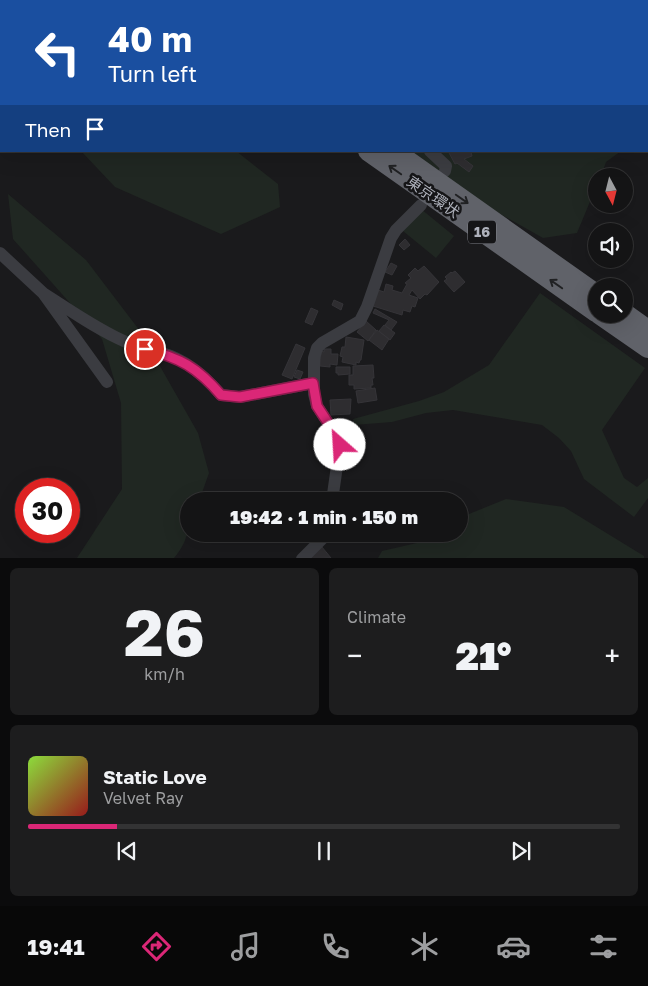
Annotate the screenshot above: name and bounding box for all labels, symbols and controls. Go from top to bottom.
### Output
text: 40 m [108,18,192,60]
icon: left [25,20,90,85]
text: Turn left [108,60,197,87]
icon: arrive [81,115,109,143]
text: Then [25,118,71,141]
one-way arrow [388,165,402,175]
north arrow [588,168,632,212]
map controls [588,168,633,323]
street label: 東京環状 [404,172,463,221]
one-way arrow [455,194,468,205]
road number: 16 [468,220,496,243]
button: sound [588,223,633,268]
button: search [588,278,633,323]
one-way arrow [550,279,564,289]
pin [124,328,166,370]
icon: arrive [131,335,159,363]
position arrow [313,418,365,470]
speed limit sign: 30 [15,478,80,543]
text: 19:42 · 1 min · 150 m [230,505,418,528]
text: 26 [124,592,205,670]
text: Climate [347,607,406,627]
text: 21° [456,633,511,678]
text: − [347,639,362,672]
text: + [605,639,620,672]
text: km/h [144,664,185,684]
text: Static Love [103,765,207,788]
text: Velvet Ray [103,788,184,808]
icon: previous [113,837,141,865]
icon: pause [310,837,338,865]
icon: next [507,837,535,865]
icon: directions [139,929,174,964]
icon: music [228,929,263,964]
icon: phone [318,929,353,964]
icon: climate [407,929,442,964]
icon: car [496,929,531,964]
icon: filters [586,929,621,964]
text: 19:41 [27,933,85,960]

